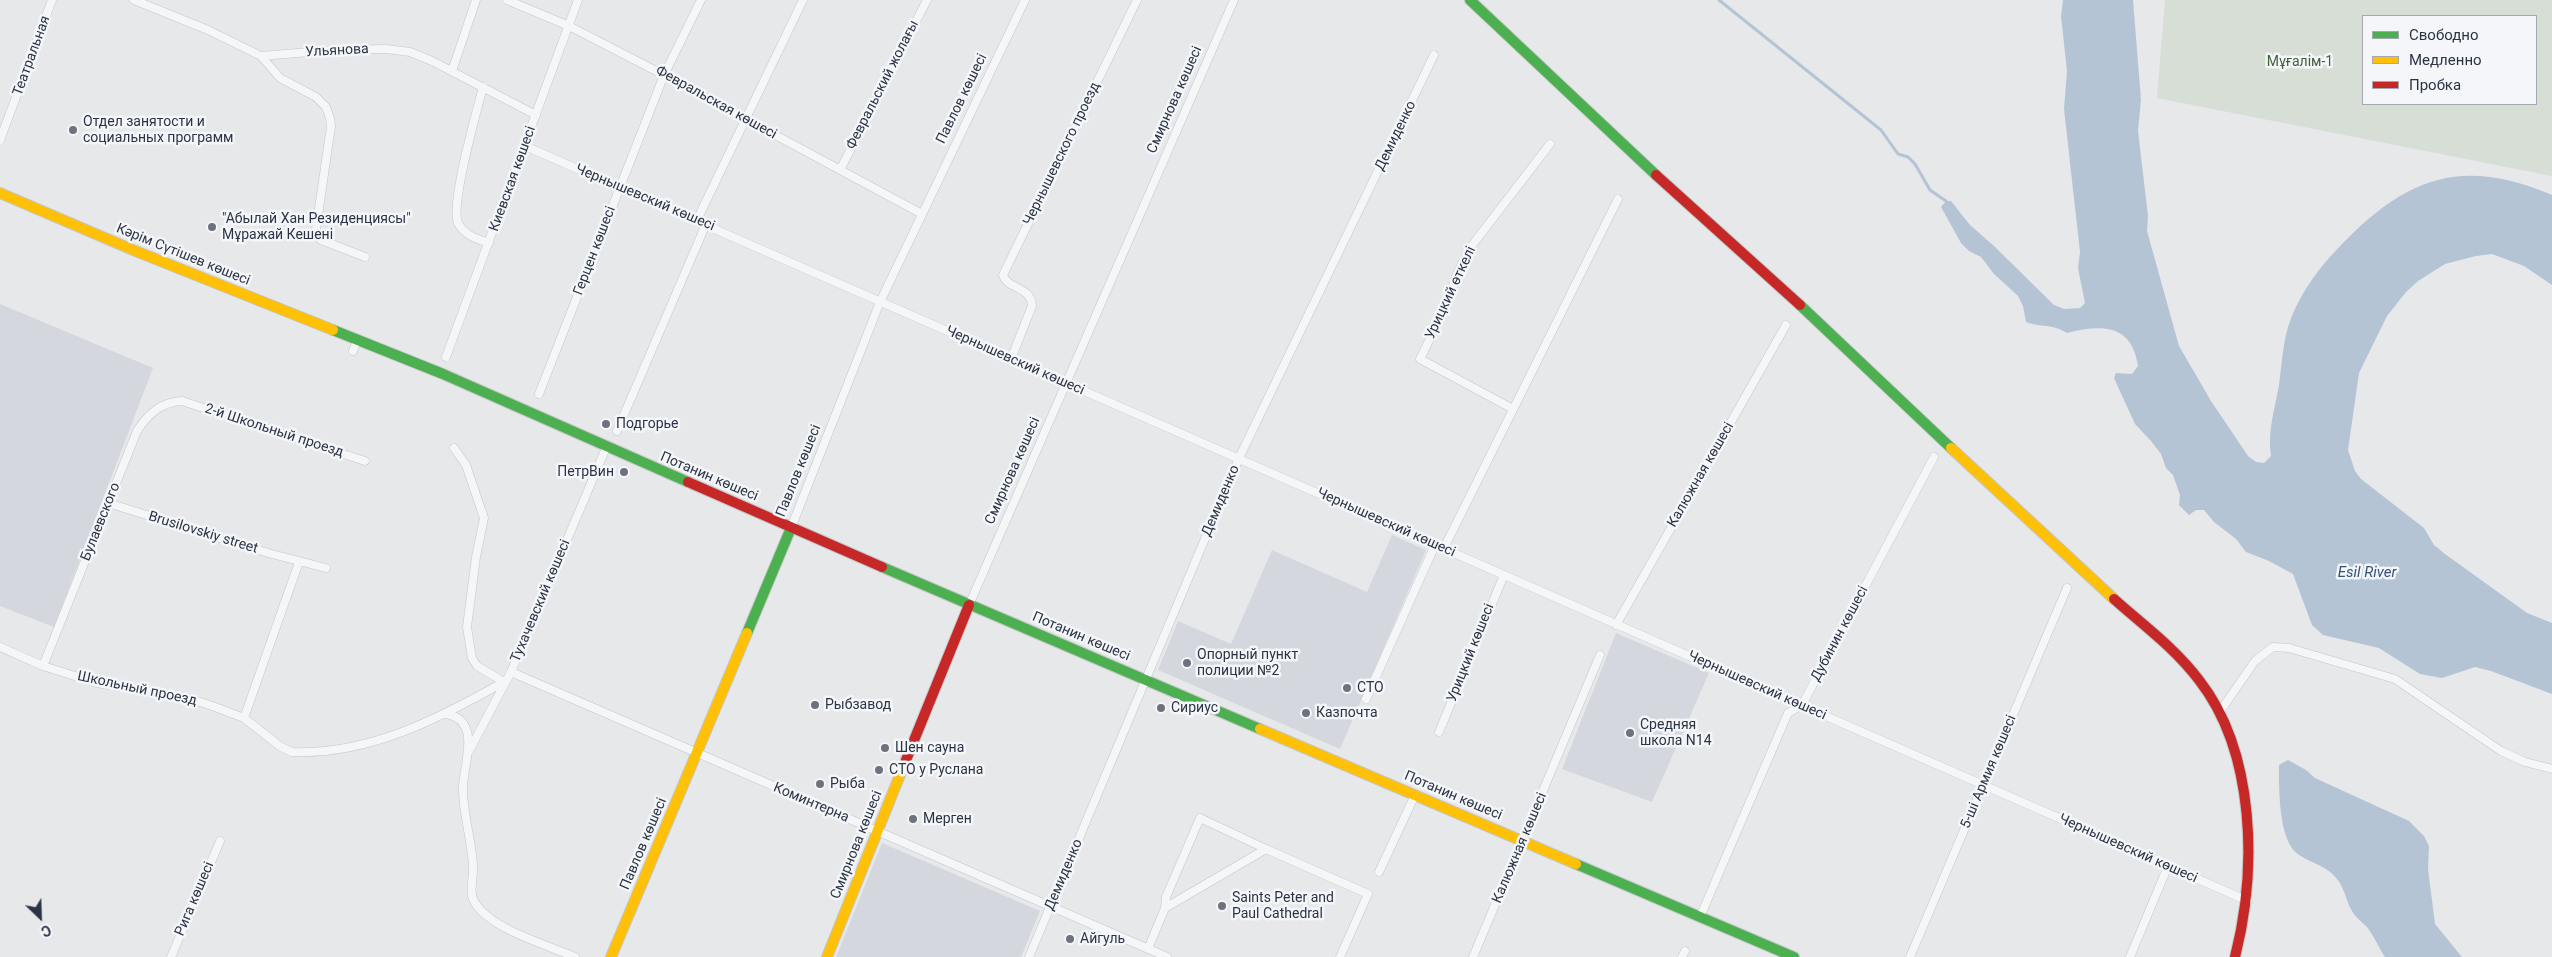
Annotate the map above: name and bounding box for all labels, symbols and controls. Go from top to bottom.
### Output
street label: Театральная [10,14,54,98]
legend [2362,15,2537,105]
street label: Февральский жолағы [843,18,923,152]
text: Свободно [2409,26,2478,44]
street label: Ульянова [305,41,369,61]
street label: Смирнова көшесі [1144,44,1206,156]
street label: Павлов көшесі [933,51,991,147]
text: Медленно [2409,51,2482,69]
park label: Мұғалім-1 [2267,54,2333,70]
street label: Февральская көшесі [652,63,780,143]
text: Пробка [2409,76,2461,94]
street label: Чернышевского проезд [1020,80,1104,228]
street label: Демиденко [1372,98,1420,174]
place label: Отдел занятости и социальных программ [83,114,233,146]
marker: Отдел занятости и социальных программ [67,124,79,136]
street label: Киевская көшесі [486,124,540,234]
street label: Чернышевский көшесі [573,161,717,235]
street label: Герцен көшесі [570,204,620,298]
place label: "Абылай Хан Резиденциясы" Мұражай Кешені [222,211,411,243]
street label: Кәрім Сүтішев көшесі [114,220,252,290]
marker: "Абылай Хан Резиденциясы" Мұражай Кешені [206,221,218,233]
street label: Урицкий өткелі [1422,244,1480,342]
street label: Чернышевский көшесі [943,323,1087,399]
street label: 2-й Школьный проезд [203,401,345,461]
street label: Смирнова көшесі [982,415,1044,527]
place label: Подгорье [616,416,679,432]
marker: Подгорье [600,418,612,430]
street label: Калюжная көшесі [1664,419,1738,531]
street label: Павлов көшесі [773,422,825,520]
street label: Потанин көшесі [658,449,760,505]
street label: Демиденко [1198,463,1244,539]
place label: ПетрВин [557,464,614,480]
marker: ПетрВин [618,466,630,478]
street label: Булаевского [78,480,124,564]
street label: Чернышевский көшесі [1314,485,1458,561]
street label: Brusilovskiy street [146,508,260,558]
street label: Тухачевский көшесі [508,537,574,665]
water label: Esil River [2338,564,2396,582]
street label: Дубинин көшесі [1808,583,1872,685]
street label: Урицкий көшесі [1444,601,1498,705]
street label: Потанин көшесі [1030,609,1132,665]
place label: Опорный пункт полиции №2 [1197,647,1298,680]
street label: Чернышевский көшесі [1685,648,1829,724]
marker: Опорный пункт полиции №2 [1181,657,1193,669]
street label: Школьный проезд [76,668,198,710]
place label: СТО [1357,680,1384,696]
marker: СТО [1341,682,1353,694]
place label: Рыбзавод [825,697,891,713]
marker: Рыбзавод [809,699,821,711]
place label: Сириус [1171,700,1218,716]
marker: Сириус [1155,702,1167,714]
place label: Казпочта [1316,705,1378,721]
marker: Казпочта [1300,707,1312,719]
street label: 5-ші Армия көшесі [1958,713,2020,831]
place label: Средняя школа N14 [1640,717,1712,750]
marker: Средняя школа N14 [1624,727,1636,739]
place label: Шен сауна [895,740,964,756]
marker: Шен сауна [879,742,891,754]
place label: СТО у Руслана [889,762,983,778]
marker: СТО у Руслана [873,764,885,776]
street label: Потанин көшесі [1402,768,1504,824]
place label: Рыба [830,776,865,792]
marker: Рыба [814,778,826,790]
street label: Коминтерна [771,780,851,826]
street label: Смирнова көшесі [828,788,886,902]
street label: Калюжная көшесі [1489,790,1551,906]
street label: Павлов көшесі [617,796,671,892]
place label: Мерген [923,811,972,827]
street label: Чернышевский көшесі [2056,811,2200,887]
marker: Мерген [907,813,919,825]
street label: Демиденко [1041,837,1087,913]
street label: Рига көшесі [172,859,218,939]
place label: Saints Peter and Paul Cathedral [1232,890,1334,922]
north arrow [15,892,65,942]
marker: Saints Peter and Paul Cathedral [1216,900,1228,912]
text: С [39,922,54,940]
place label: Айгуль [1080,931,1125,947]
marker: Айгуль [1064,933,1076,945]

